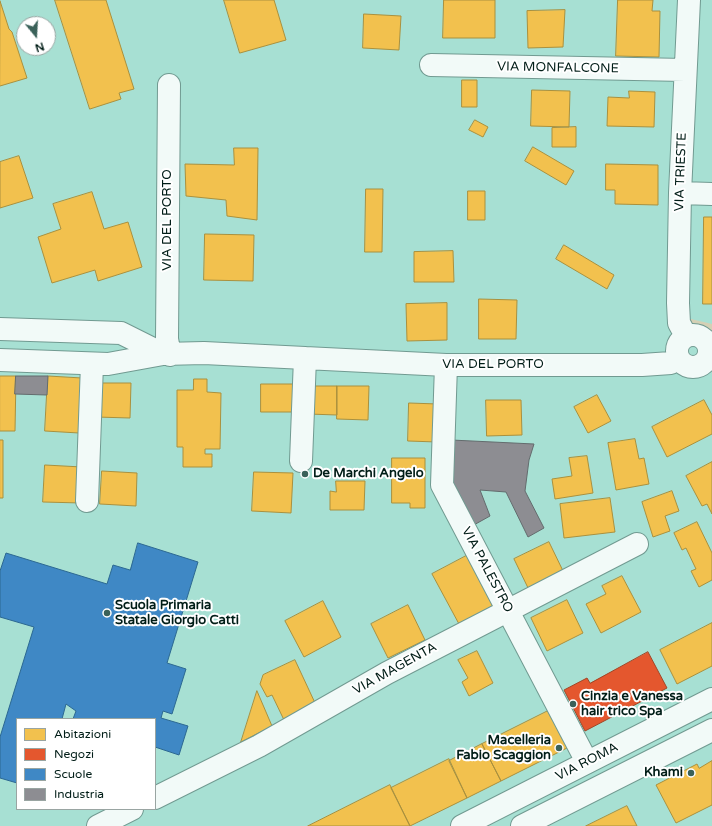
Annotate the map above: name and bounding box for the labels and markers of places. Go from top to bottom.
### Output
place label: De Marchi Angelo [313,466,424,482]
marker: De Marchi Angelo [300,469,310,479]
place label: Scuola Primaria Statale Giorgio Catti [115,598,239,629]
marker: Scuola Primaria Statale Giorgio Catti [102,608,112,618]
place label: Cinzia e Vanessa hair trico Spa [581,689,683,720]
marker: Cinzia e Vanessa hair trico Spa [568,699,578,709]
place label: Macelleria Fabio Scaggion [456,733,551,764]
marker: Macelleria Fabio Scaggion [554,743,564,753]
place label: Khami [644,765,683,781]
marker: Khami [686,768,696,778]

